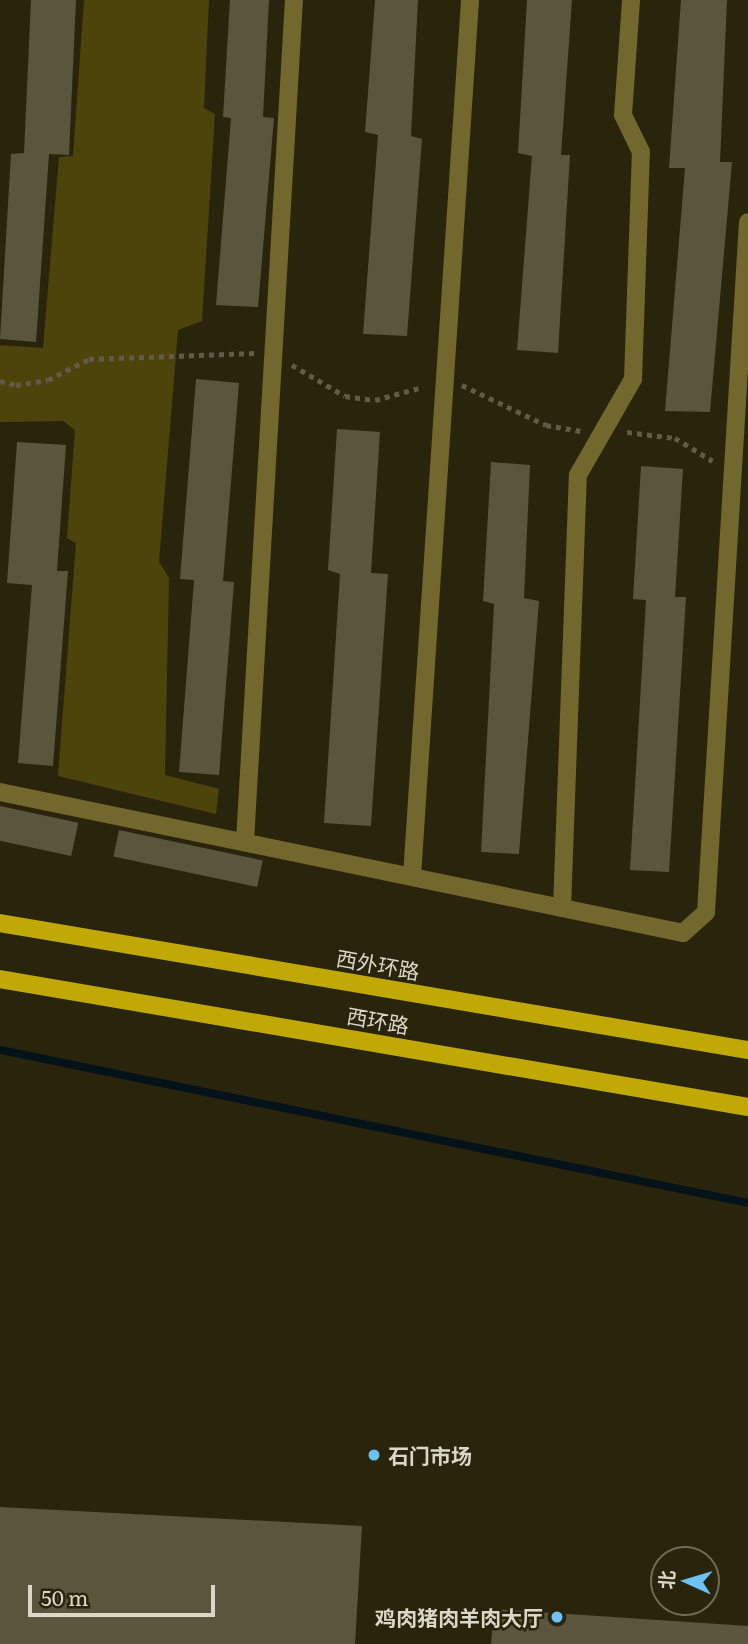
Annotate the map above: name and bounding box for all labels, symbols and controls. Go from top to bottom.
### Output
street label: 西外环路 [334,944,422,984]
street label: 西环路 [345,1002,411,1038]
place label: 石门市场 [388,1442,472,1468]
marker: 石门市场 [366,1447,382,1463]
north arrow [650,1546,720,1616]
text: 北 [651,1569,681,1590]
scale bar [32,1570,219,1614]
text: 50 m [41,1581,88,1612]
place label: 鸡肉猪肉羊肉大厅 [375,1604,543,1630]
marker: 鸡肉猪肉羊肉大厅 [549,1609,565,1625]

